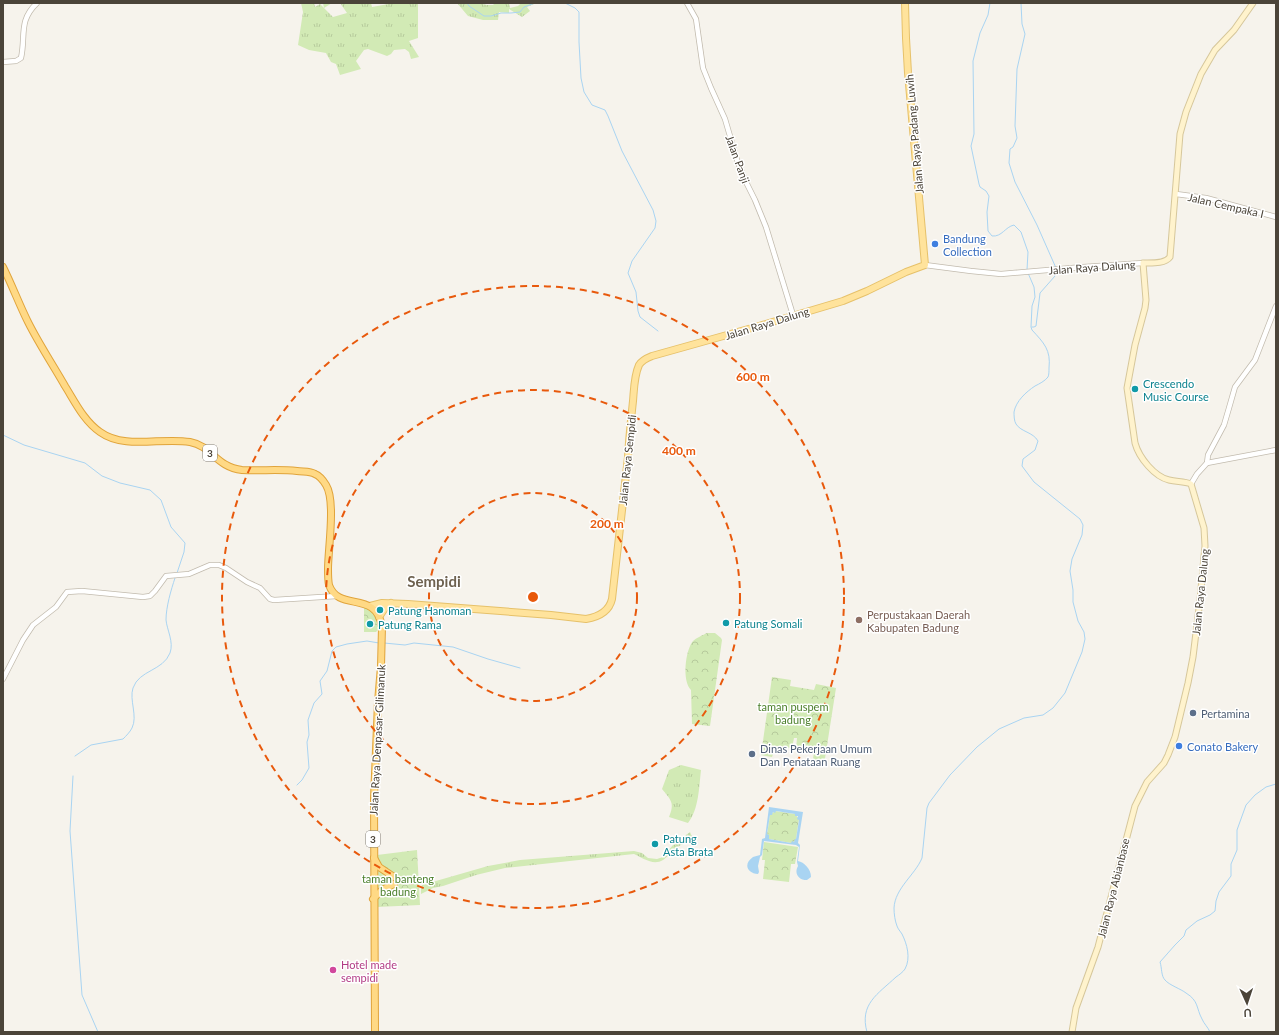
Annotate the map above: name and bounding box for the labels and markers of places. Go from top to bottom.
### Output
place label: Bandung Collection [943,232,992,258]
marker: Bandung Collection [930,239,940,249]
place label: Crescendo Music Course [1143,377,1209,403]
marker: Crescendo Music Course [1130,384,1140,394]
centre of rings [526,590,540,604]
place label: Patung Hanoman [388,604,471,617]
marker: Patung Hanoman [375,605,385,615]
place label: Perpustakaan Daerah Kabupaten Badung [867,608,970,634]
marker: Perpustakaan Daerah Kabupaten Badung [854,615,864,625]
place label: Patung Somali [734,617,803,630]
place label: Patung Rama [378,618,441,631]
marker: Patung Somali [721,618,731,628]
marker: Patung Rama [365,619,375,629]
place label: Pertamina [1201,707,1250,720]
marker: Pertamina [1188,708,1198,718]
place label: Conato Bakery [1187,740,1259,753]
marker: Conato Bakery [1174,741,1184,751]
place label: Dinas Pekerjaan Umum Dan Penataan Ruang [760,742,872,768]
marker: Dinas Pekerjaan Umum Dan Penataan Ruang [747,749,757,759]
place label: Patung Asta Brata [663,832,713,858]
marker: Patung Asta Brata [650,839,660,849]
place label: Hotel made sempidi [341,958,397,984]
marker: Hotel made sempidi [328,965,338,975]

